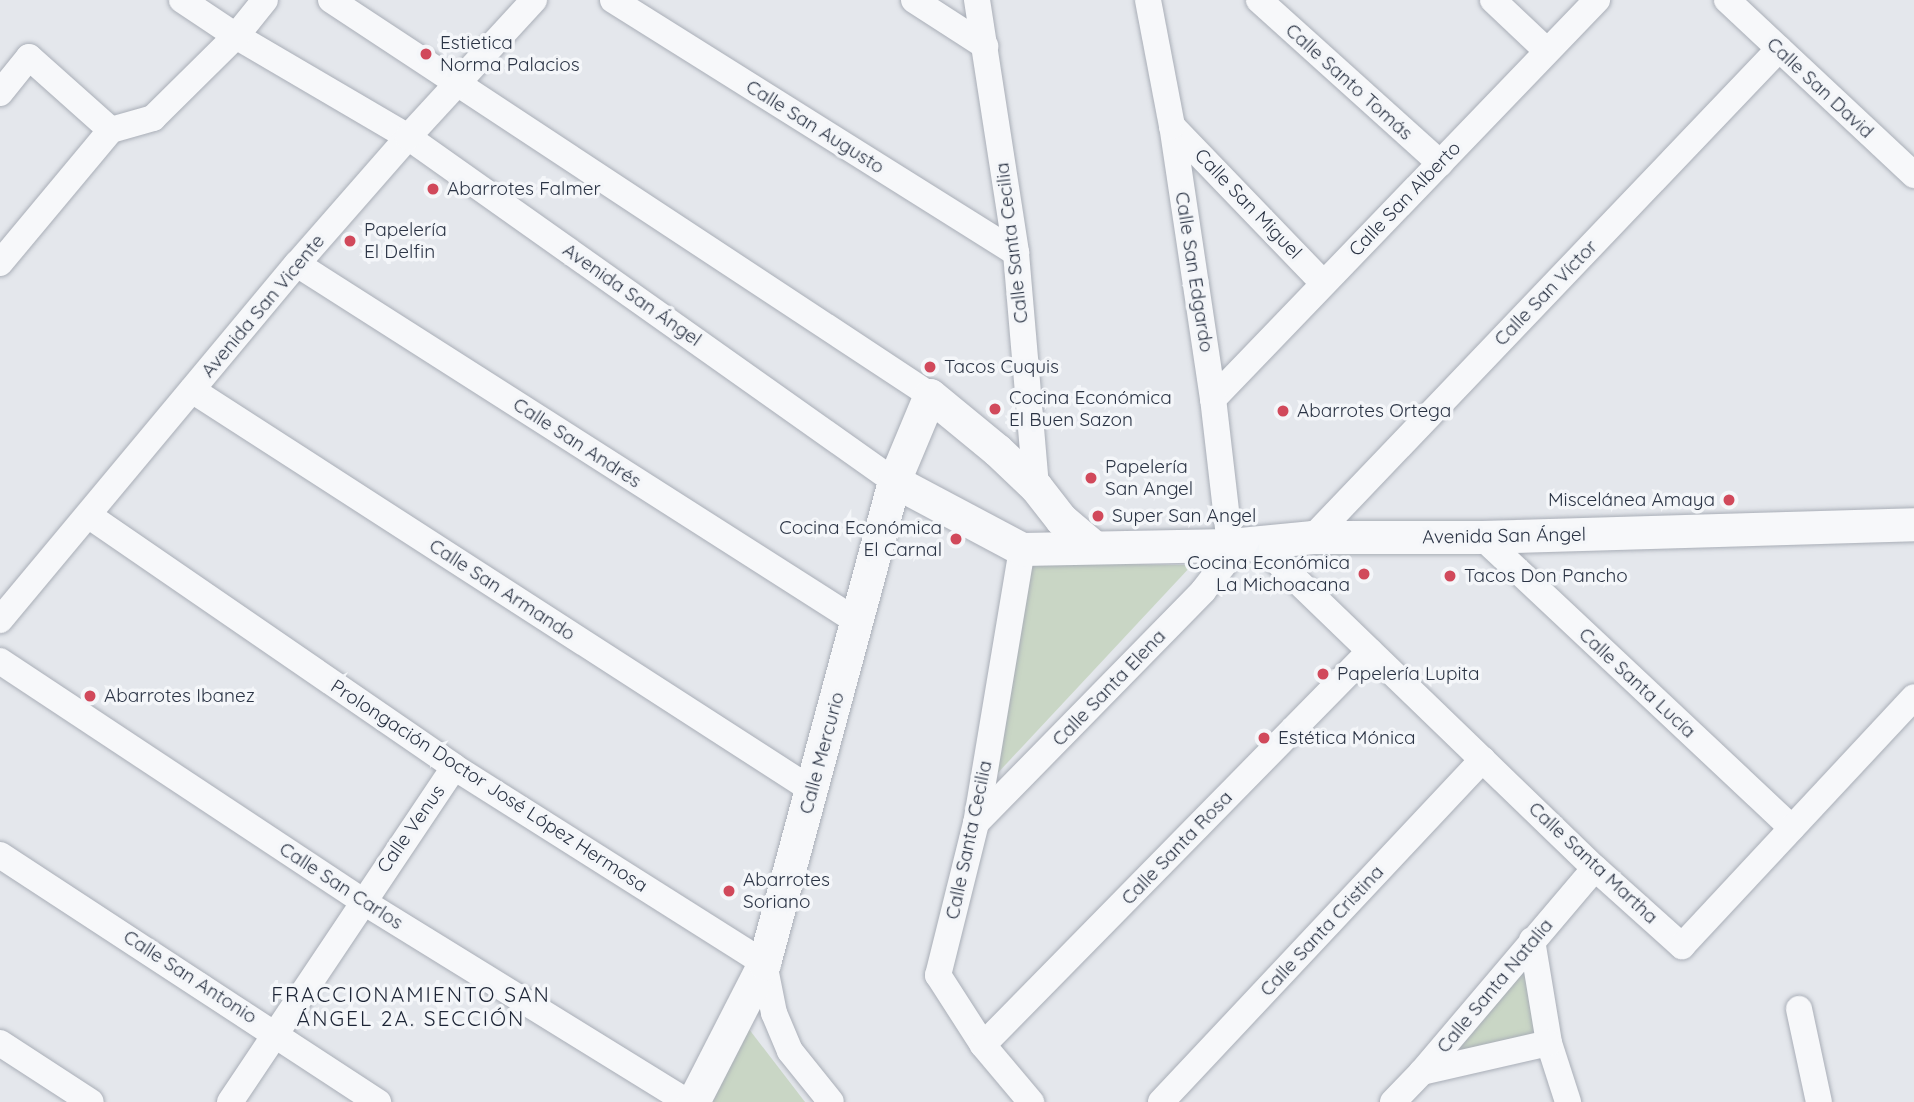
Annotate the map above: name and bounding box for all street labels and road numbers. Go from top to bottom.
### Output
street label: Calle Santo Tomás [1281,19,1417,145]
street label: Calle San David [1762,33,1878,143]
street label: Calle San Augusto [742,75,888,179]
street label: Calle San Alberto [1344,137,1466,261]
street label: Calle San Miguel [1190,144,1306,264]
street label: Calle Santa Cecilia [991,161,1033,325]
street label: Calle San Edgardo [1170,190,1218,354]
street label: Avenida San Vicente [197,230,329,382]
street label: Calle San Víctor [1490,235,1602,351]
street label: Avenida San Ángel [558,239,706,351]
street label: Calle San Andrés [509,393,645,493]
street label: Avenida San Ángel [1422,523,1586,549]
street label: Calle San Armando [425,534,579,646]
street label: Calle Santa Lucía [1574,623,1700,743]
street label: Calle Santa Elena [1048,625,1170,751]
street label: Prolongación Doctor José López Hermosa [326,675,652,897]
street label: Calle Mercurio [795,690,849,816]
street label: Calle Santa Cecilia [941,759,997,921]
street label: Calle Venus [372,781,450,877]
street label: Calle Santa Rosa [1117,786,1237,910]
street label: Calle Santa Martha [1524,797,1662,929]
street label: Calle San Carlos [275,838,407,934]
street label: Calle Santa Cristina [1256,861,1388,1001]
street label: Calle Santa Natalia [1432,914,1558,1058]
street label: Calle San Antonio [119,925,261,1029]

